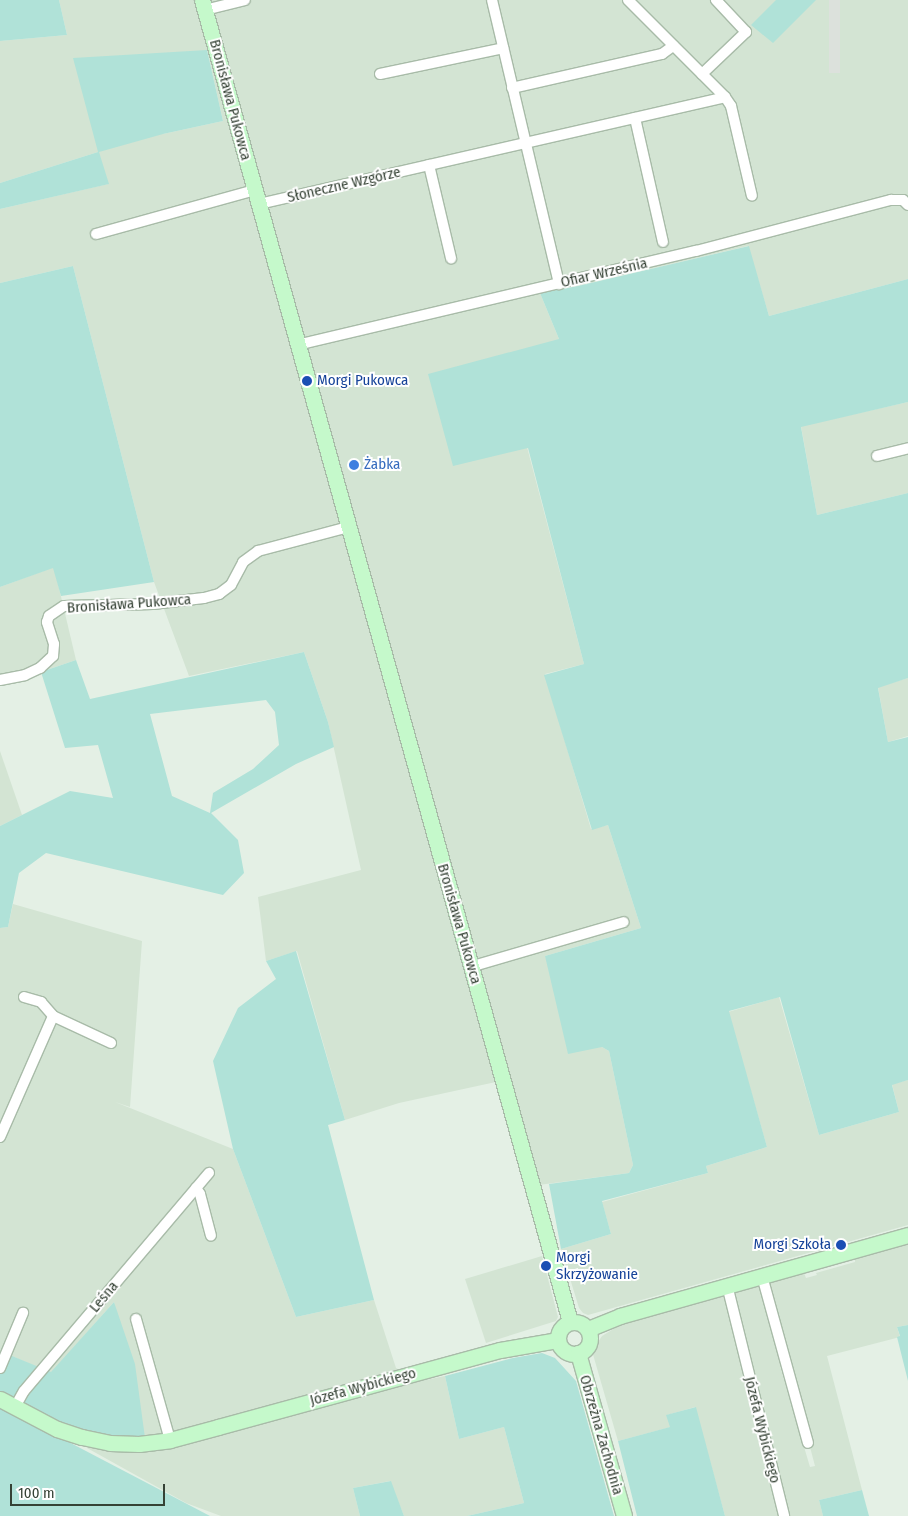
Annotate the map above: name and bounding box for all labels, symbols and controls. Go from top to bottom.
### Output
street label: Bronisława Pukowca [205,38,255,162]
street label: Słoneczne Wzgórze [286,163,402,207]
street label: Ofiar Września [559,254,649,292]
place label: Morgi Pukowca [317,372,408,390]
marker: Morgi Pukowca [301,375,313,387]
place label: Żabka [364,456,400,474]
marker: Żabka [348,459,360,471]
street label: Bronisława Pukowca [66,591,192,617]
street label: Bronisława Pukowca [433,862,485,986]
place label: Morgi Szkoła [754,1236,831,1254]
marker: Morgi Szkoła [835,1239,847,1251]
place label: Morgi Skrzyżowanie [556,1248,638,1283]
marker: Morgi Skrzyżowanie [540,1260,552,1272]
street label: Leśna [86,1278,122,1316]
street label: Józefa Wybickiego [308,1364,418,1410]
street label: Obrzeżna Zachodnia [575,1373,627,1497]
street label: Józefa Wybickiego [740,1375,784,1485]
scale bar [12,1474,168,1506]
text: 100 m [18,1484,55,1502]

